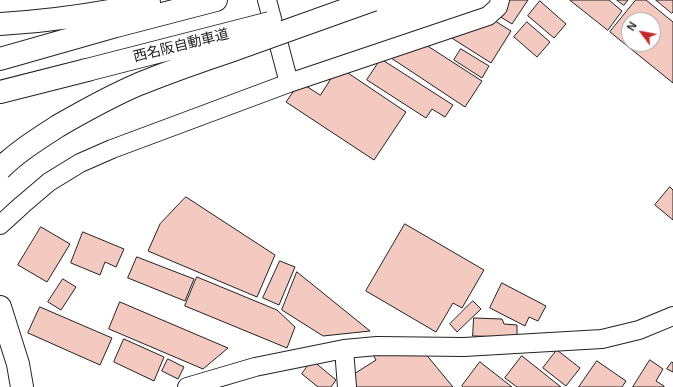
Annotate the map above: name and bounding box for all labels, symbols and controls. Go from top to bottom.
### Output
north arrow [621,12,661,52]
text: N [624,20,639,33]
street label: 西名阪自動車道 [131,26,231,66]

